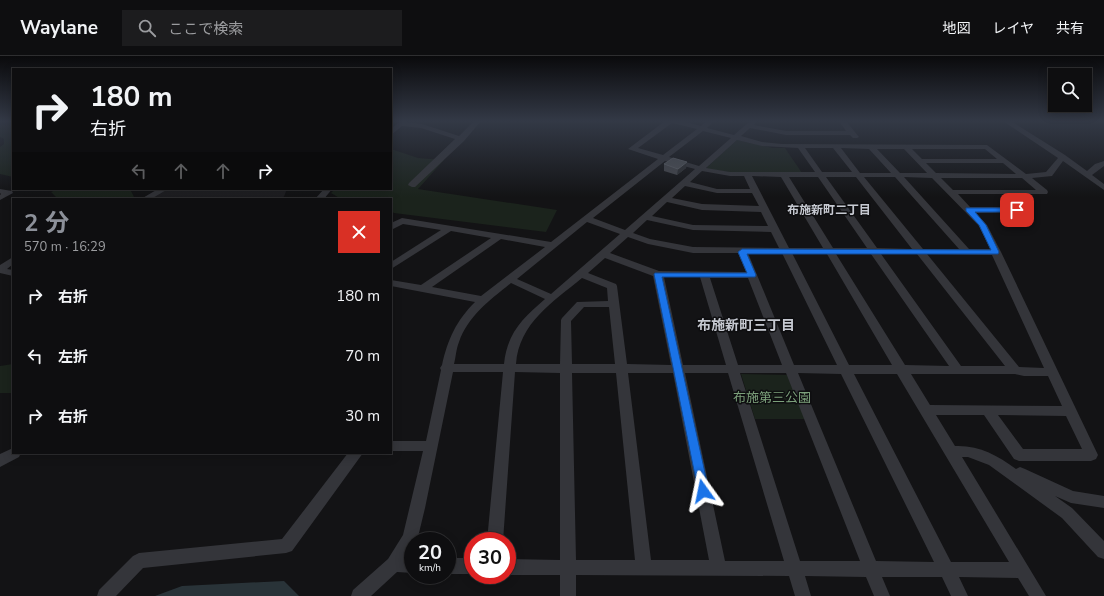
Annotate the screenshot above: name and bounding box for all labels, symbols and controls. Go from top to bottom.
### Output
search box [122,10,402,46]
text: Waylane [20,15,98,41]
icon: search [136,17,158,39]
text: ここで検索 [168,19,243,39]
text: 地図 [942,19,970,38]
text: レイヤ [992,19,1034,38]
text: 共有 [1056,19,1084,38]
map controls [1048,68,1092,112]
button: search [1048,68,1092,112]
text: 180 m [90,78,173,116]
icon: right [24,84,76,136]
text: 右折 [90,117,126,141]
icon: left [128,160,150,182]
icon: ahead [170,160,192,182]
icon: ahead [212,160,234,182]
icon: right [254,160,276,182]
pin [1000,193,1034,227]
icon: arrive [1006,199,1028,221]
district label: 布施新町二丁目 [787,202,871,218]
text: 2 分 [24,207,69,239]
button: close [338,211,380,253]
text: 570 m · 16:29 [24,238,106,256]
icon: right [24,285,46,307]
text: 180 m [336,286,380,306]
text: 右折 [58,287,88,307]
district label: 布施新町三丁目 [697,316,795,335]
icon: left [24,345,46,367]
text: 70 m [345,346,380,366]
text: 左折 [58,347,88,367]
park label: 布施第三公園 [733,389,811,407]
icon: right [24,405,46,427]
text: 30 m [345,406,380,426]
text: 右折 [58,407,88,427]
position arrow [682,470,724,512]
speed limit sign: 30 [464,532,516,584]
text: 20 [418,539,442,566]
text: km/h [419,561,441,575]

